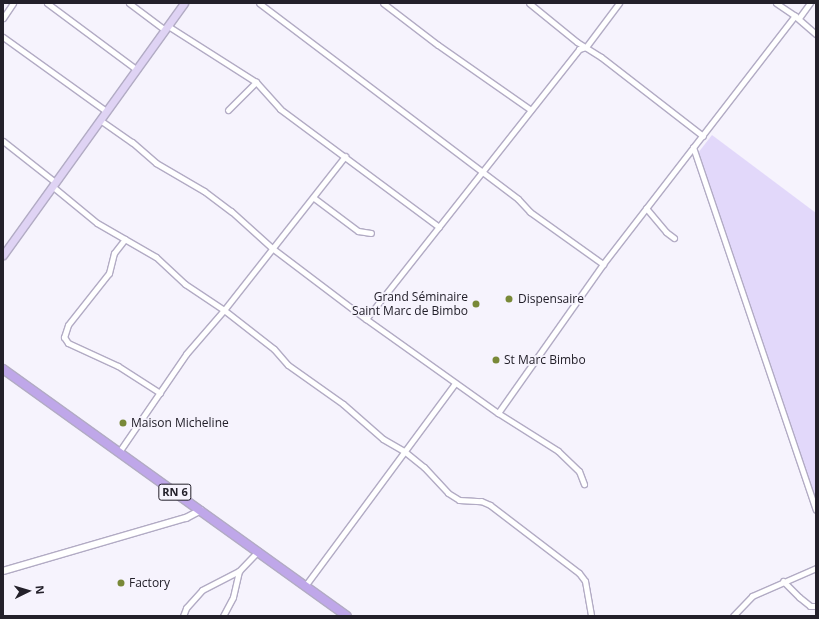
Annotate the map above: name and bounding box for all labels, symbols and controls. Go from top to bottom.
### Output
place label: Grand Séminaire Saint Marc de Bimbo [352,290,468,318]
place label: Dispensaire [518,292,584,306]
marker: Dispensaire [503,293,515,305]
marker: Grand Séminaire Saint Marc de Bimbo [471,299,481,309]
place label: St Marc Bimbo [504,353,586,367]
marker: St Marc Bimbo [491,355,501,365]
place label: Maison Micheline [131,416,229,430]
marker: Maison Micheline [118,418,128,428]
road number: RN 6 [158,483,192,501]
north arrow [8,571,48,611]
place label: Factory [129,576,170,590]
marker: Factory [116,578,126,588]
text: N [33,585,48,595]

